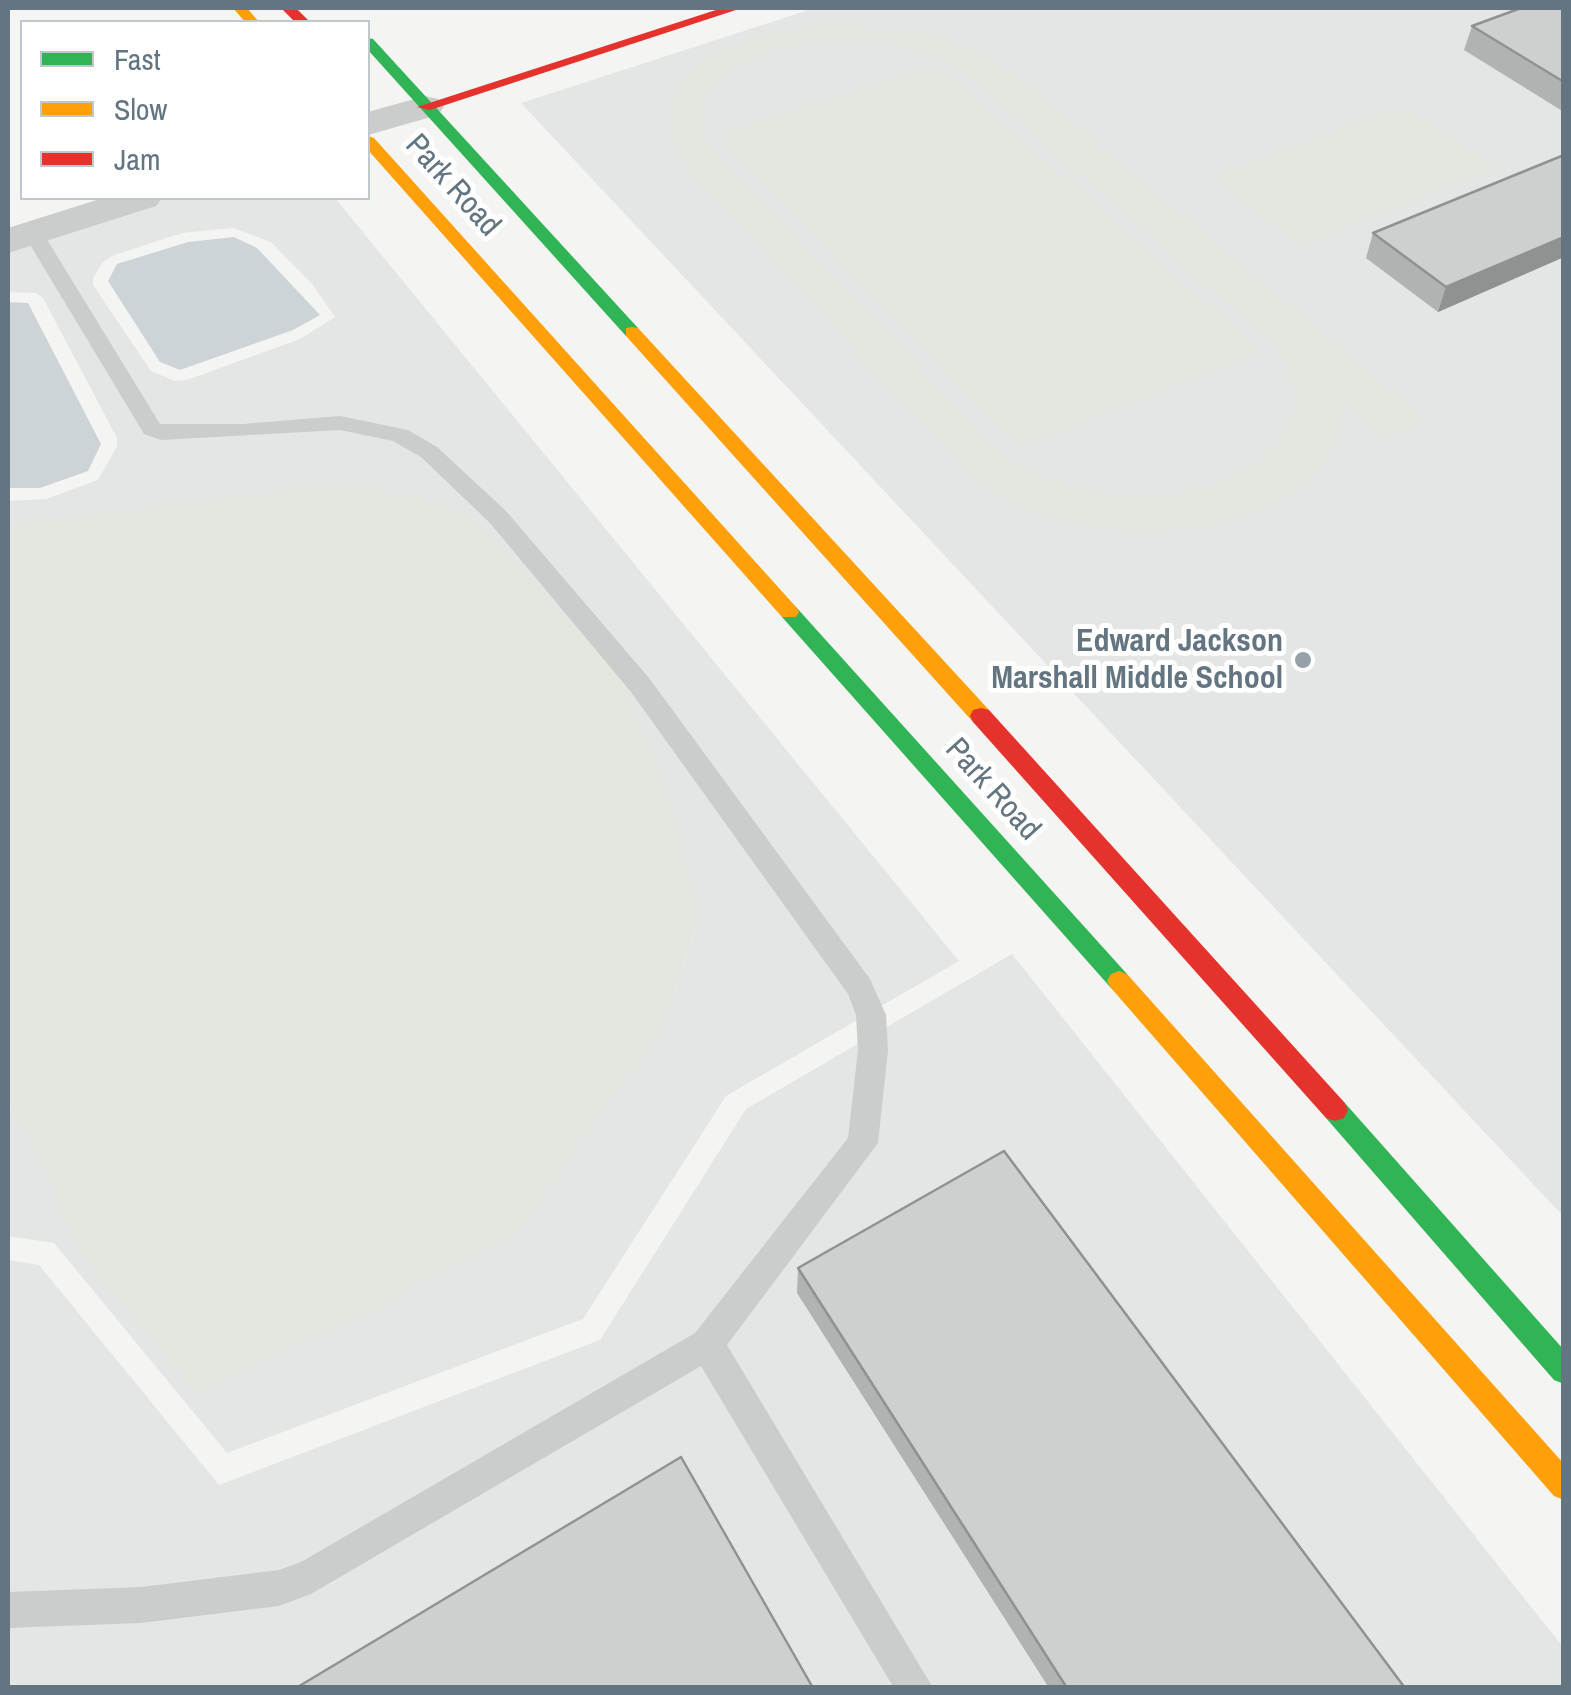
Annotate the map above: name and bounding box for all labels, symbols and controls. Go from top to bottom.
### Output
legend [20,20,370,200]
text: Fast [114,39,161,79]
text: Slow [114,89,167,129]
street label: Park Road [396,127,508,245]
text: Jam [114,139,160,179]
place label: Edward Jackson Marshall Middle School [991,623,1283,698]
marker: Edward Jackson Marshall Middle School [1292,649,1314,671]
street label: Park Road [936,731,1048,849]

